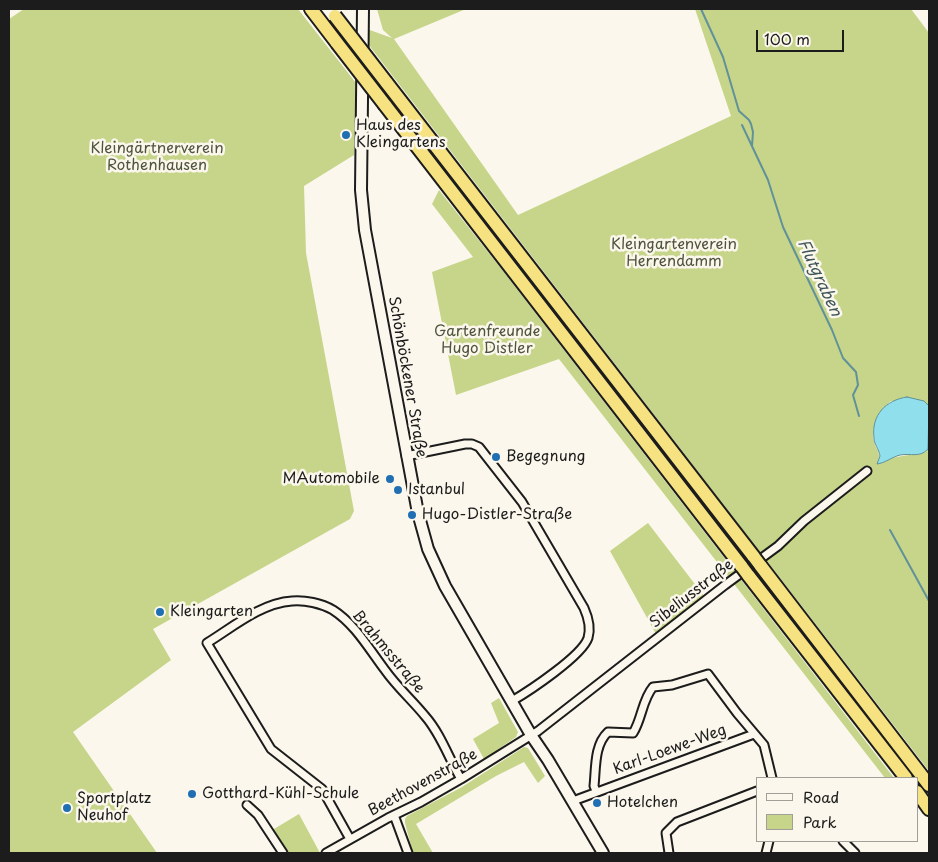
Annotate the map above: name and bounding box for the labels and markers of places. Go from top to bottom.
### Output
place label: Haus des Kleingartens [356,117,446,152]
marker: Haus des Kleingartens [340,129,352,141]
place label: Begegnung [506,448,585,466]
marker: Begegnung [490,451,502,463]
place label: MAutomobile [282,470,380,488]
marker: MAutomobile [384,473,396,485]
place label: Istanbul [408,481,465,499]
marker: Istanbul [392,484,404,496]
place label: Hugo-Distler-Straße [422,506,572,524]
marker: Hugo-Distler-Straße [406,509,418,521]
place label: Kleingarten [170,603,253,621]
marker: Kleingarten [154,606,166,618]
place label: Gotthard-Kühl-Schule [202,785,359,803]
marker: Gotthard-Kühl-Schule [186,788,198,800]
place label: Sportplatz Neuhof [77,790,151,825]
place label: Hotelchen [607,794,678,812]
marker: Hotelchen [591,797,603,809]
marker: Sportplatz Neuhof [61,802,73,814]

